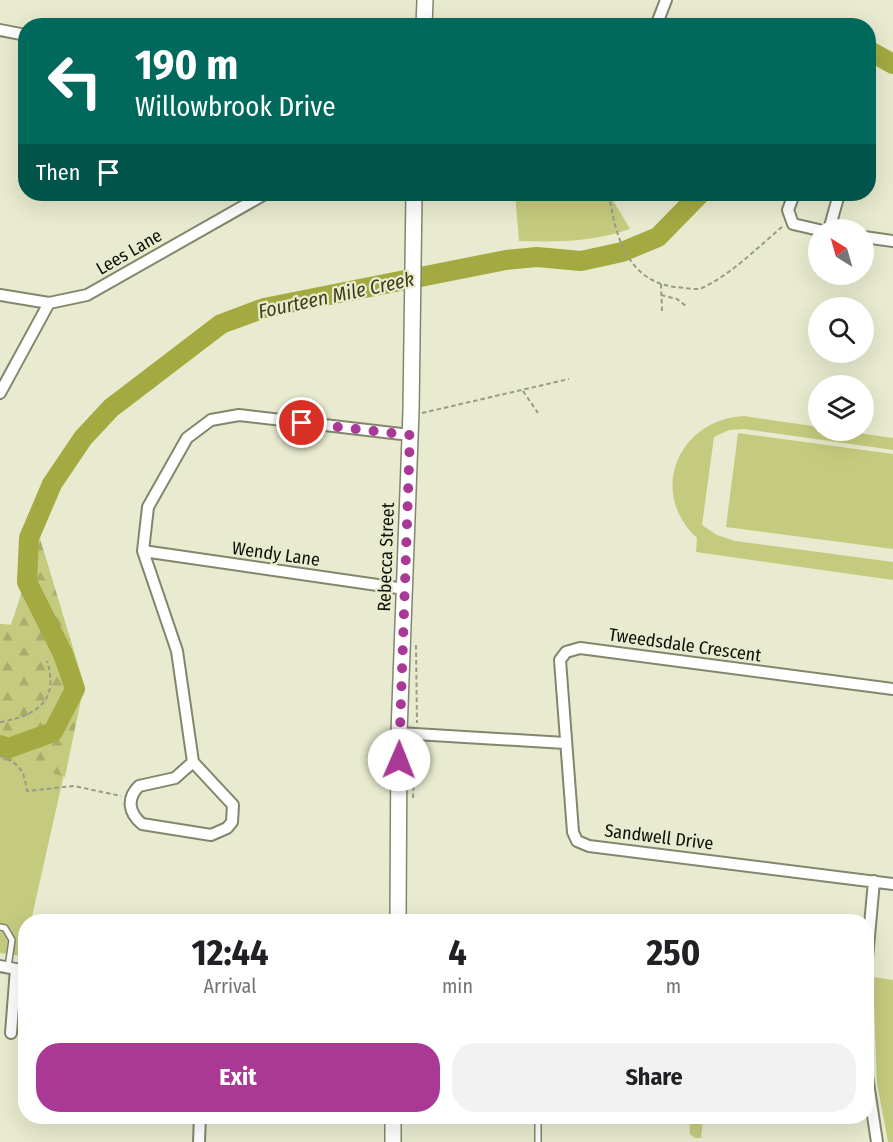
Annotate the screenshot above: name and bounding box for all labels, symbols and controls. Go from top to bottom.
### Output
text: 190 m [135,40,238,90]
icon: left [36,42,114,120]
text: Willowbrook Drive [135,91,336,123]
icon: arrive [92,156,125,189]
text: Then [36,159,80,186]
north arrow [808,219,874,285]
map controls [808,219,874,441]
street label: Lees Lane [92,224,166,280]
water label: Fourteen Mile Creek [256,267,416,323]
button: search [808,297,874,363]
button: layers [808,375,874,441]
pin [276,397,327,448]
icon: arrive [285,406,318,439]
street label: Rebecca Street [373,502,399,612]
street label: Wendy Lane [231,537,322,571]
street label: Tweedsdale Crescent [607,623,763,667]
position arrow [367,728,431,792]
street label: Sandwell Drive [603,819,715,855]
text: 12:44 [192,931,268,975]
text: 4 [448,931,467,975]
text: 250 [646,931,700,975]
text: Arrival [203,974,257,998]
text: min [442,974,473,998]
text: m [666,974,681,998]
button: Exit [36,1043,440,1112]
button: Share [452,1043,856,1112]

